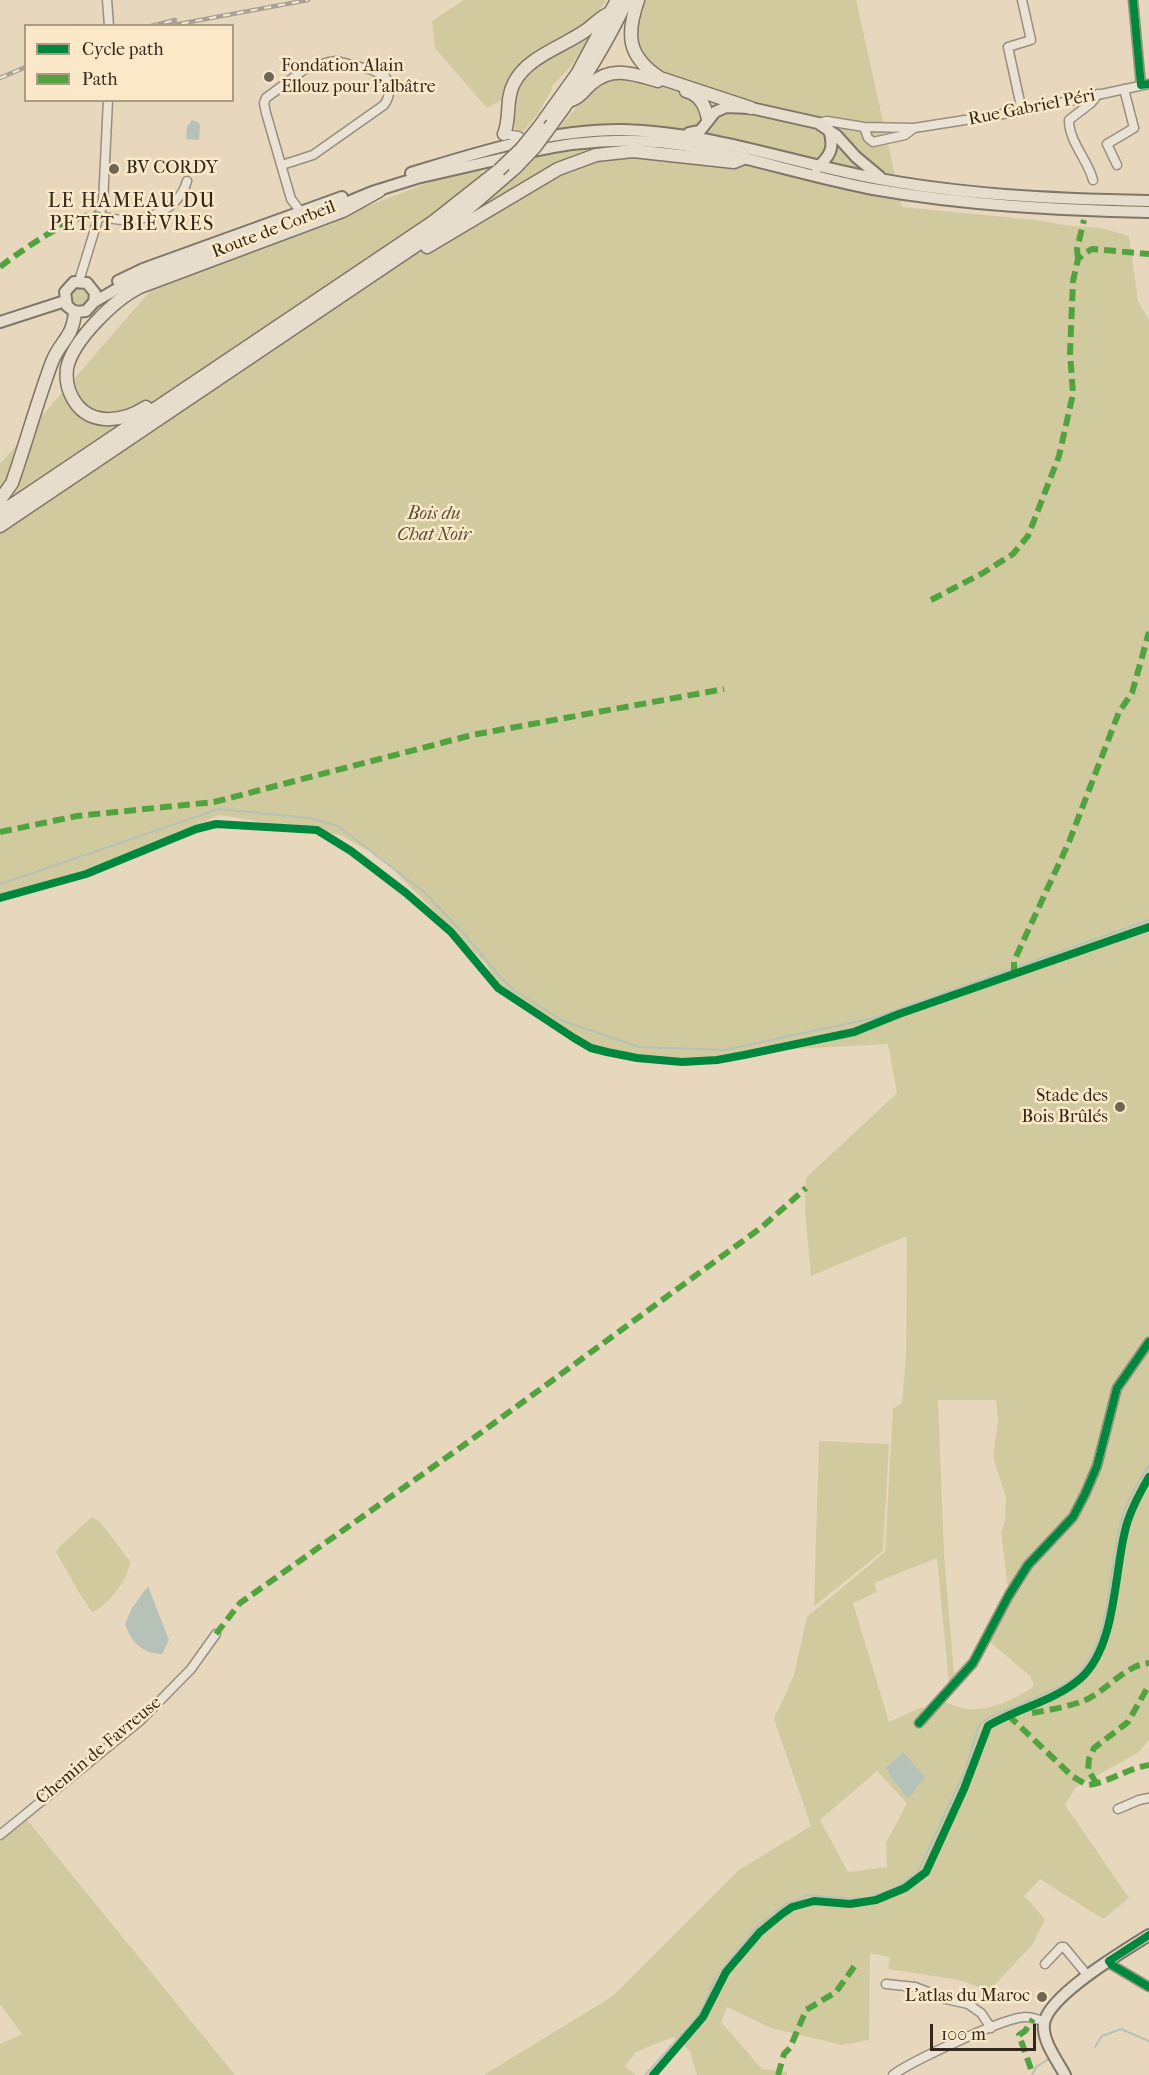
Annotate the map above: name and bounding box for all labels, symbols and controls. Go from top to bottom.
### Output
legend [24,24,234,102]
text: Cycle path [82,39,163,60]
place label: Fondation Alain Ellouz pour l’albâtre [281,56,436,98]
text: Path [82,69,118,90]
marker: Fondation Alain Ellouz pour l’albâtre [262,70,276,84]
street label: Rue Gabriel Péri [967,85,1097,131]
place label: BV CORDY [126,158,218,180]
marker: BV CORDY [107,162,121,176]
district label: LE HAMEAU DU PETIT BIÈVRES [48,190,216,237]
street label: Route de Corbeil [209,196,339,264]
park label: Bois du Chat Noir [397,504,471,546]
place label: Stade des Bois Brûlés [1021,1086,1108,1128]
marker: Stade des Bois Brûlés [1113,1100,1127,1114]
street label: Chemin de Favreuse [32,1692,166,1810]
place label: L'atlas du Maroc [905,1986,1030,2008]
marker: L'atlas du Maroc [1035,1990,1049,2004]
scale bar [933,2012,1040,2050]
text: 100 m [941,2024,986,2045]

